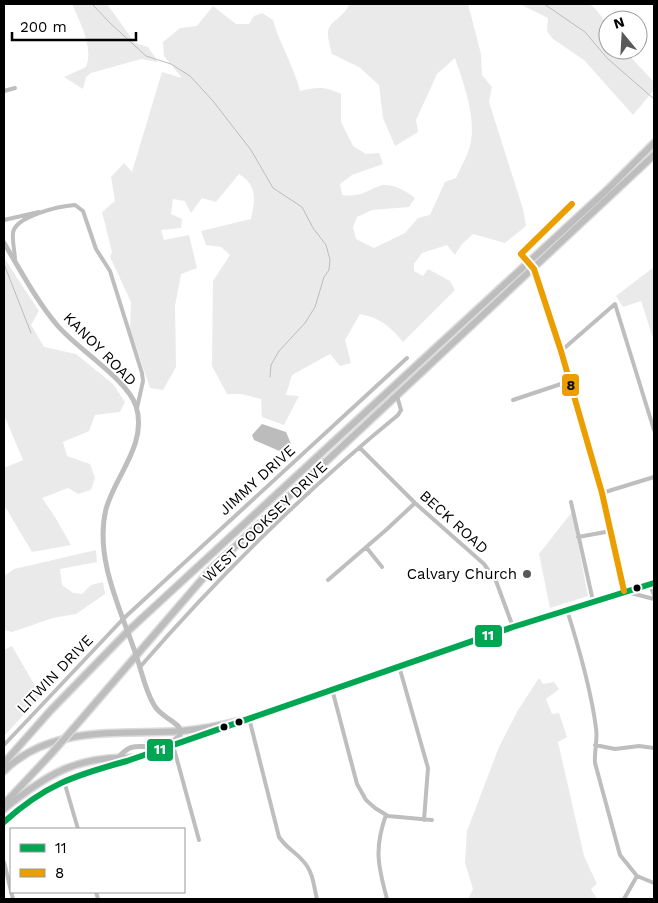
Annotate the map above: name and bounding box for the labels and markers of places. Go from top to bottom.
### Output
place label: Calvary Church [407,565,517,583]
marker: Calvary Church [521,568,533,580]
unlabelled marker [632,583,642,593]
unlabelled marker [234,717,244,727]
unlabelled marker [219,722,229,732]

